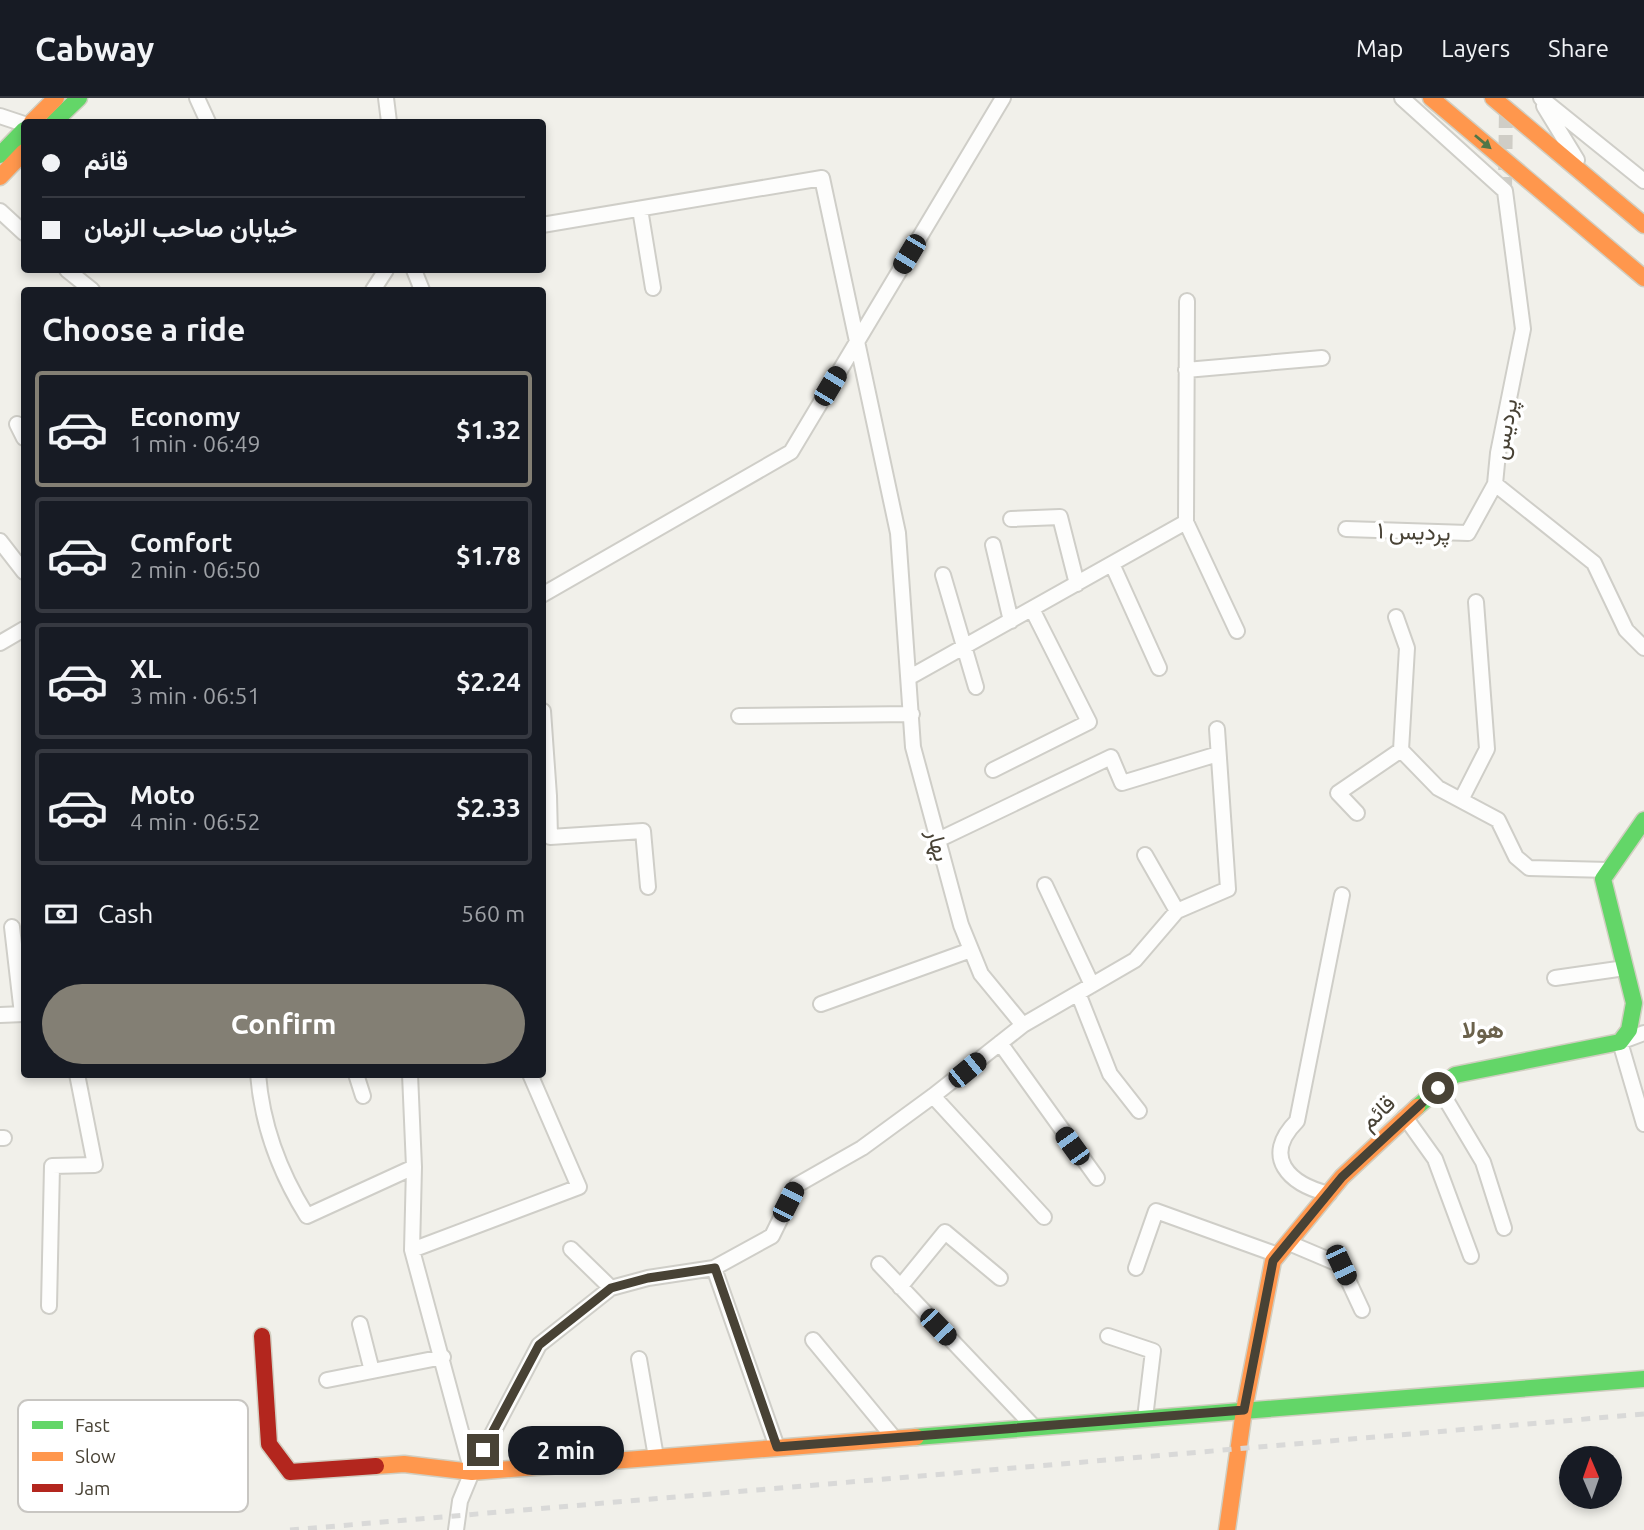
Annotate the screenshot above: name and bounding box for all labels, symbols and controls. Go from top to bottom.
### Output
text: Cabway [35,30,154,67]
text: Map [1356,35,1403,62]
text: Layers [1441,35,1510,62]
text: Share [1548,35,1609,62]
one-way arrow [1475,134,1492,149]
text: قائم [84,146,128,175]
text: خیابان صاحب الزمان [84,213,297,242]
car [890,231,929,277]
text: Choose a ride [42,311,245,347]
car [811,363,850,409]
street label: پرديس [1486,396,1526,462]
icon: car [46,398,109,461]
text: Economy [130,402,240,431]
text: $1.32 [456,415,521,444]
text: 1 min · 06:49 [130,431,261,456]
street label: پرديس ۱ [1377,517,1451,549]
icon: car [46,524,109,587]
text: Comfort [130,528,233,557]
text: $1.78 [456,541,521,570]
text: 2 min · 06:50 [130,557,261,582]
icon: car [46,650,109,713]
text: XL [130,654,161,683]
text: $2.24 [456,667,521,696]
text: 3 min · 06:51 [130,683,261,708]
icon: car [46,776,109,839]
text: Moto [130,780,195,809]
text: $2.33 [456,793,521,822]
text: 4 min · 06:52 [130,809,261,834]
street label: بهار [920,825,955,865]
icon: cash [42,895,80,933]
text: Cash [98,899,153,928]
text: 560 m [461,901,525,926]
button: Confirm [42,984,525,1064]
district label: هولا [1462,1016,1504,1045]
car [945,1049,990,1091]
route start [1422,1072,1454,1104]
street label: قائم [1355,1090,1402,1136]
car [1052,1123,1093,1169]
car [770,1179,807,1225]
car [1323,1242,1360,1288]
car [916,1305,961,1349]
legend [18,1400,248,1512]
text: Fast [75,1414,110,1436]
callout: 2 min [508,1426,623,1474]
route end [467,1434,499,1466]
text: 2 min [537,1438,595,1463]
text: Slow [75,1445,116,1467]
north arrow [1559,1446,1622,1508]
map controls [1559,1446,1622,1509]
text: Jam [75,1477,111,1499]

